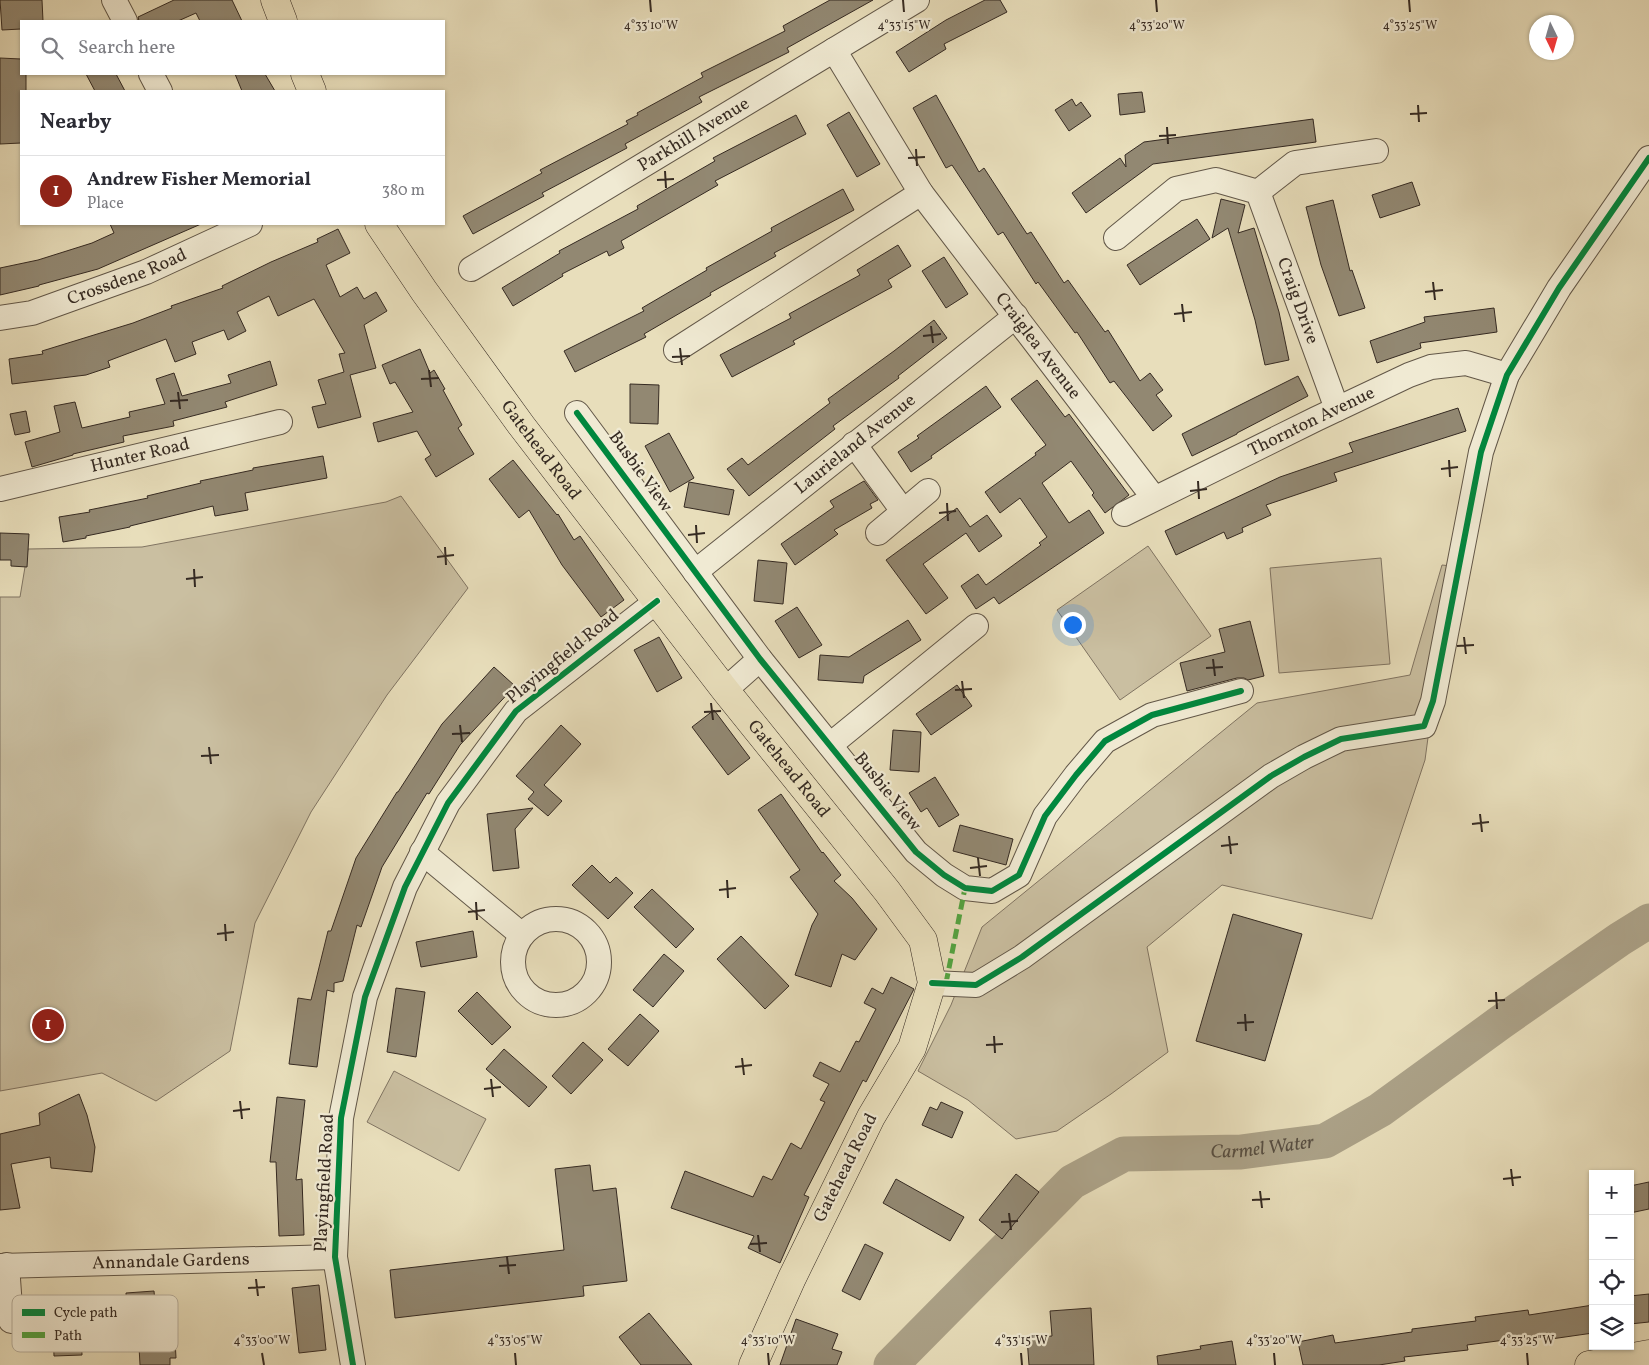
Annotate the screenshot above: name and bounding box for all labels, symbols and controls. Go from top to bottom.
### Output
north arrow [1529,15,1574,60]
text: 4°33'10"W [624,18,678,34]
text: 4°33'15"W [877,18,931,34]
text: 4°33'20"W [1129,18,1185,34]
text: 4°33'25"W [1383,18,1437,34]
search box [20,20,445,75]
icon: search [38,34,66,62]
text: Search here [78,35,175,61]
street label: Parkhill Avenue [633,91,754,178]
text: Nearby [40,108,111,137]
text: Andrew Fisher Memorial [87,167,311,193]
text: 1 [53,180,59,202]
text: 380 m [382,180,425,202]
text: Place [87,193,124,215]
street label: Crossdene Road [64,242,191,312]
street label: Craig Drive [1270,254,1325,348]
street label: Craiglea Avenue [989,287,1087,405]
street label: Thornton Avenue [1244,380,1379,463]
street label: Laurieland Avenue [789,388,921,500]
street label: Gatehead Road [495,395,587,505]
street label: Busbie View [602,426,678,518]
street label: Hunter Road [88,432,192,479]
street label: Playingfield Road [501,604,625,710]
your location [1060,612,1086,638]
street label: Gatehead Road [742,715,836,823]
street label: Busbie View [847,747,927,837]
pin: 1 [32,1006,64,1044]
street label: Gatehead Road [808,1109,884,1227]
street label: Playingfield Road [309,1113,341,1253]
water label: Carmel Water [1210,1129,1317,1166]
map controls [1589,1170,1634,1350]
button: + [1589,1170,1634,1215]
button: − [1589,1215,1634,1260]
street label: Annandale Gardens [92,1247,250,1276]
button: locate [1589,1260,1634,1305]
legend [12,1295,178,1352]
text: Cycle path [54,1304,118,1323]
button: layers [1589,1305,1634,1350]
text: Path [54,1327,82,1346]
text: 4°33'00"W [234,1333,290,1349]
text: 4°33'05"W [487,1333,543,1349]
text: 4°33'10"W [741,1333,795,1349]
text: 4°33'15"W [994,1333,1048,1349]
text: 4°33'20"W [1246,1333,1302,1349]
text: 4°33'25"W [1500,1333,1554,1349]

